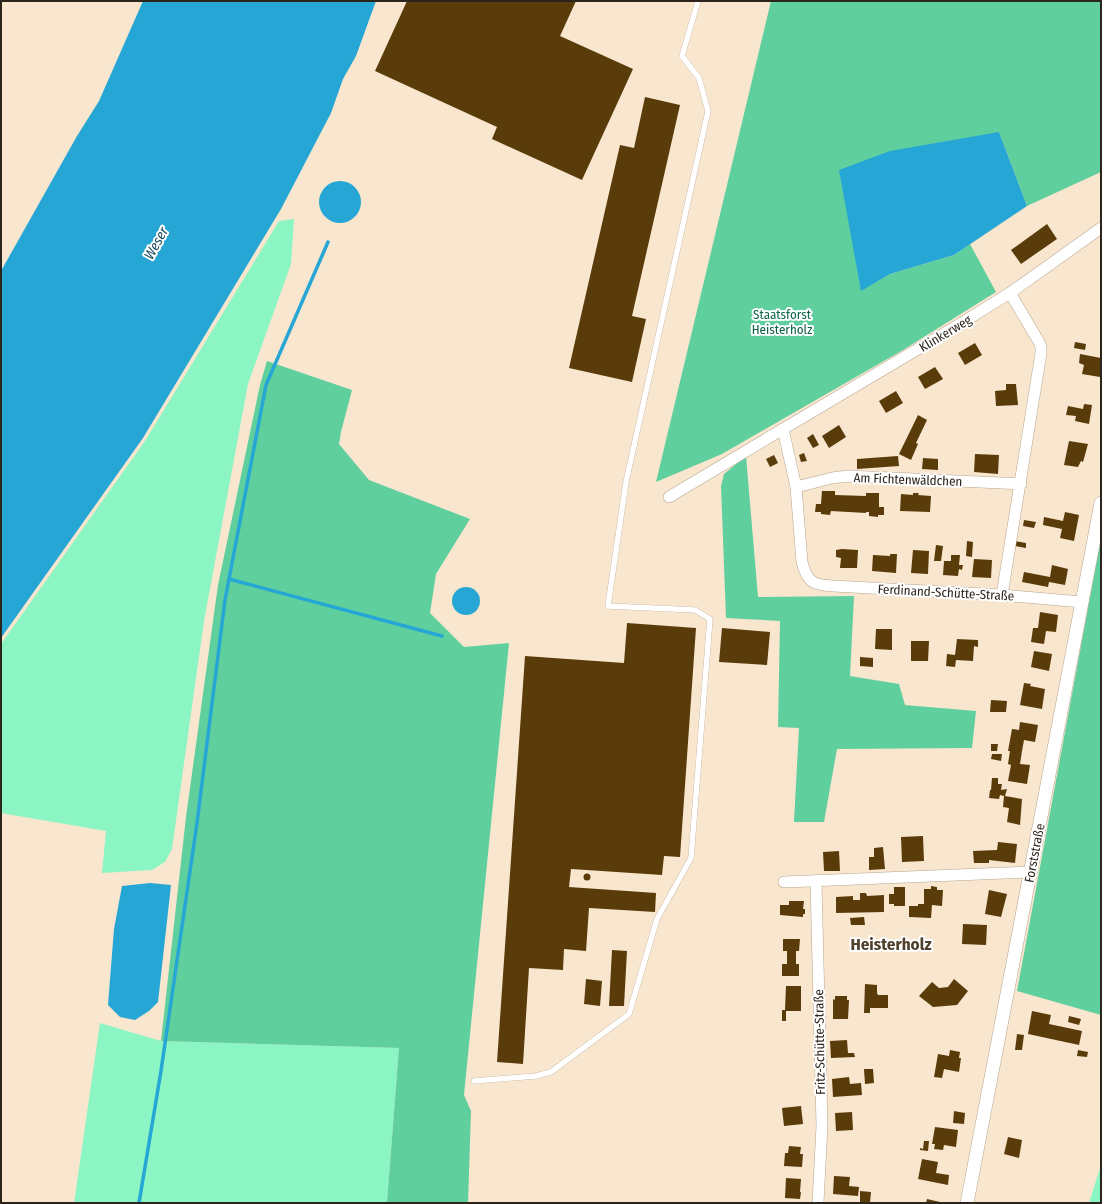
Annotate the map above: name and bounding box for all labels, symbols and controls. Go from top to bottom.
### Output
water label: Weser [141,223,173,262]
park label: Staatsforst Heisterholz [752,307,812,337]
street label: Klinkerweg [916,312,975,355]
street label: Am Fichtenwäldchen [853,470,963,489]
street label: Ferdinand-Schütte-Straße [877,581,1015,604]
street label: Forststraße [1021,822,1048,884]
district label: Heisterholz [850,934,932,955]
street label: Fritz-Schütte-Straße [811,989,828,1095]

